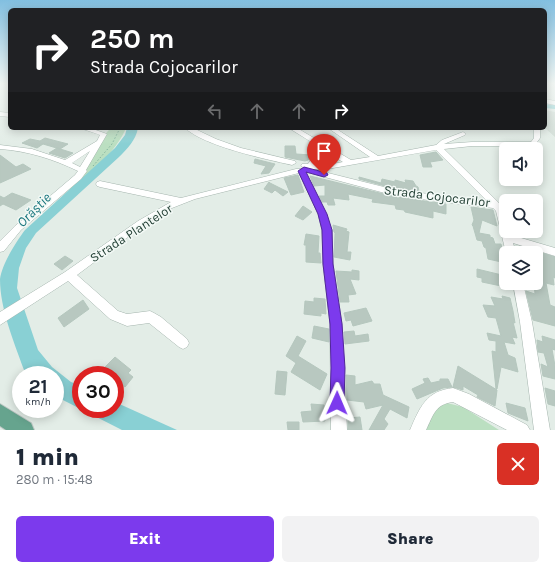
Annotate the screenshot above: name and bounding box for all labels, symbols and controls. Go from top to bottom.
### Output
text: 250 m [90,22,175,55]
icon: right [24,24,76,76]
text: Strada Cojocarilor [90,56,238,78]
icon: left [204,100,226,122]
icon: ahead [246,100,268,122]
icon: ahead [288,100,310,122]
icon: right [330,100,352,122]
pin [307,134,341,175]
icon: arrive [313,140,335,162]
map controls [499,142,543,290]
button: sound [499,142,543,186]
street label: Strada Cojocarilor [383,182,491,210]
water label: Orăștie [13,189,55,231]
button: search [499,194,543,238]
street label: Strada Plantelor [87,201,175,265]
button: layers [499,246,543,290]
speed limit sign: 30 [72,366,124,418]
text: 21 [28,375,48,398]
position arrow [316,382,358,424]
text: km/h [25,396,51,408]
text: 1 min [16,443,79,471]
button: close [497,443,539,485]
text: 280 m · 15:48 [16,472,93,487]
button: Exit [16,516,274,562]
button: Share [282,516,539,562]

